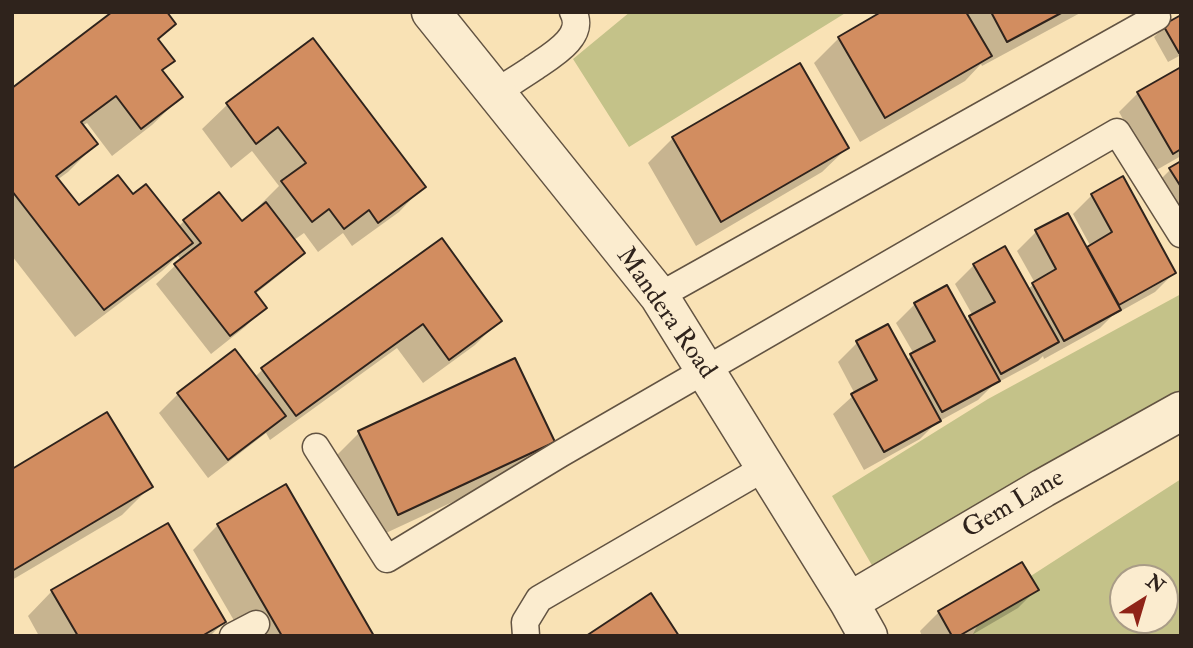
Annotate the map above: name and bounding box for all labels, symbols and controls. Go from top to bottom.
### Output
street label: Mandera Road [608,242,722,386]
street label: Gem Lane [958,463,1070,547]
north arrow [1109,564,1179,634]
text: N [1141,569,1169,599]

